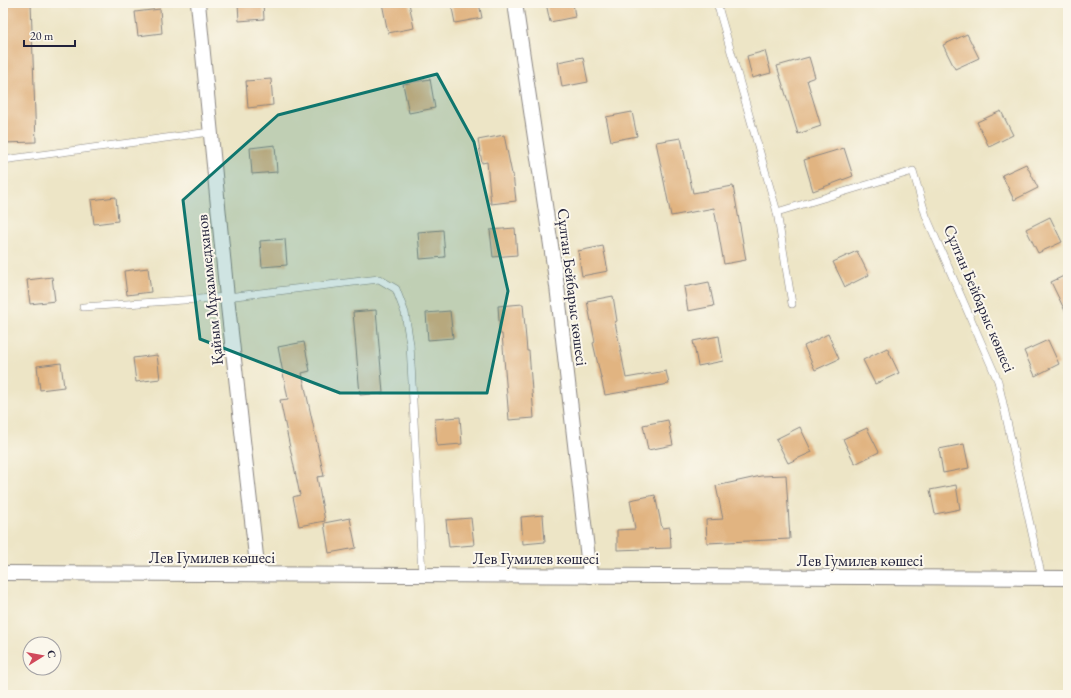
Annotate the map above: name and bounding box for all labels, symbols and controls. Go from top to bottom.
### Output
scale bar [24,22,75,48]
text: 20 m [30,28,54,44]
street label: Сұлтан Бейбарыс көшесі [552,207,593,367]
street label: Қайым Мұхаммедханов [191,213,228,367]
street label: Сұлтан Бейбарыс көшесі [939,221,1020,375]
street label: Лев Гумилев көшесі [149,547,275,568]
street label: Лев Гумилев көшесі [473,548,599,569]
street label: Лев Гумилев көшесі [797,550,923,571]
north arrow [22,636,62,676]
text: С [44,649,59,659]

